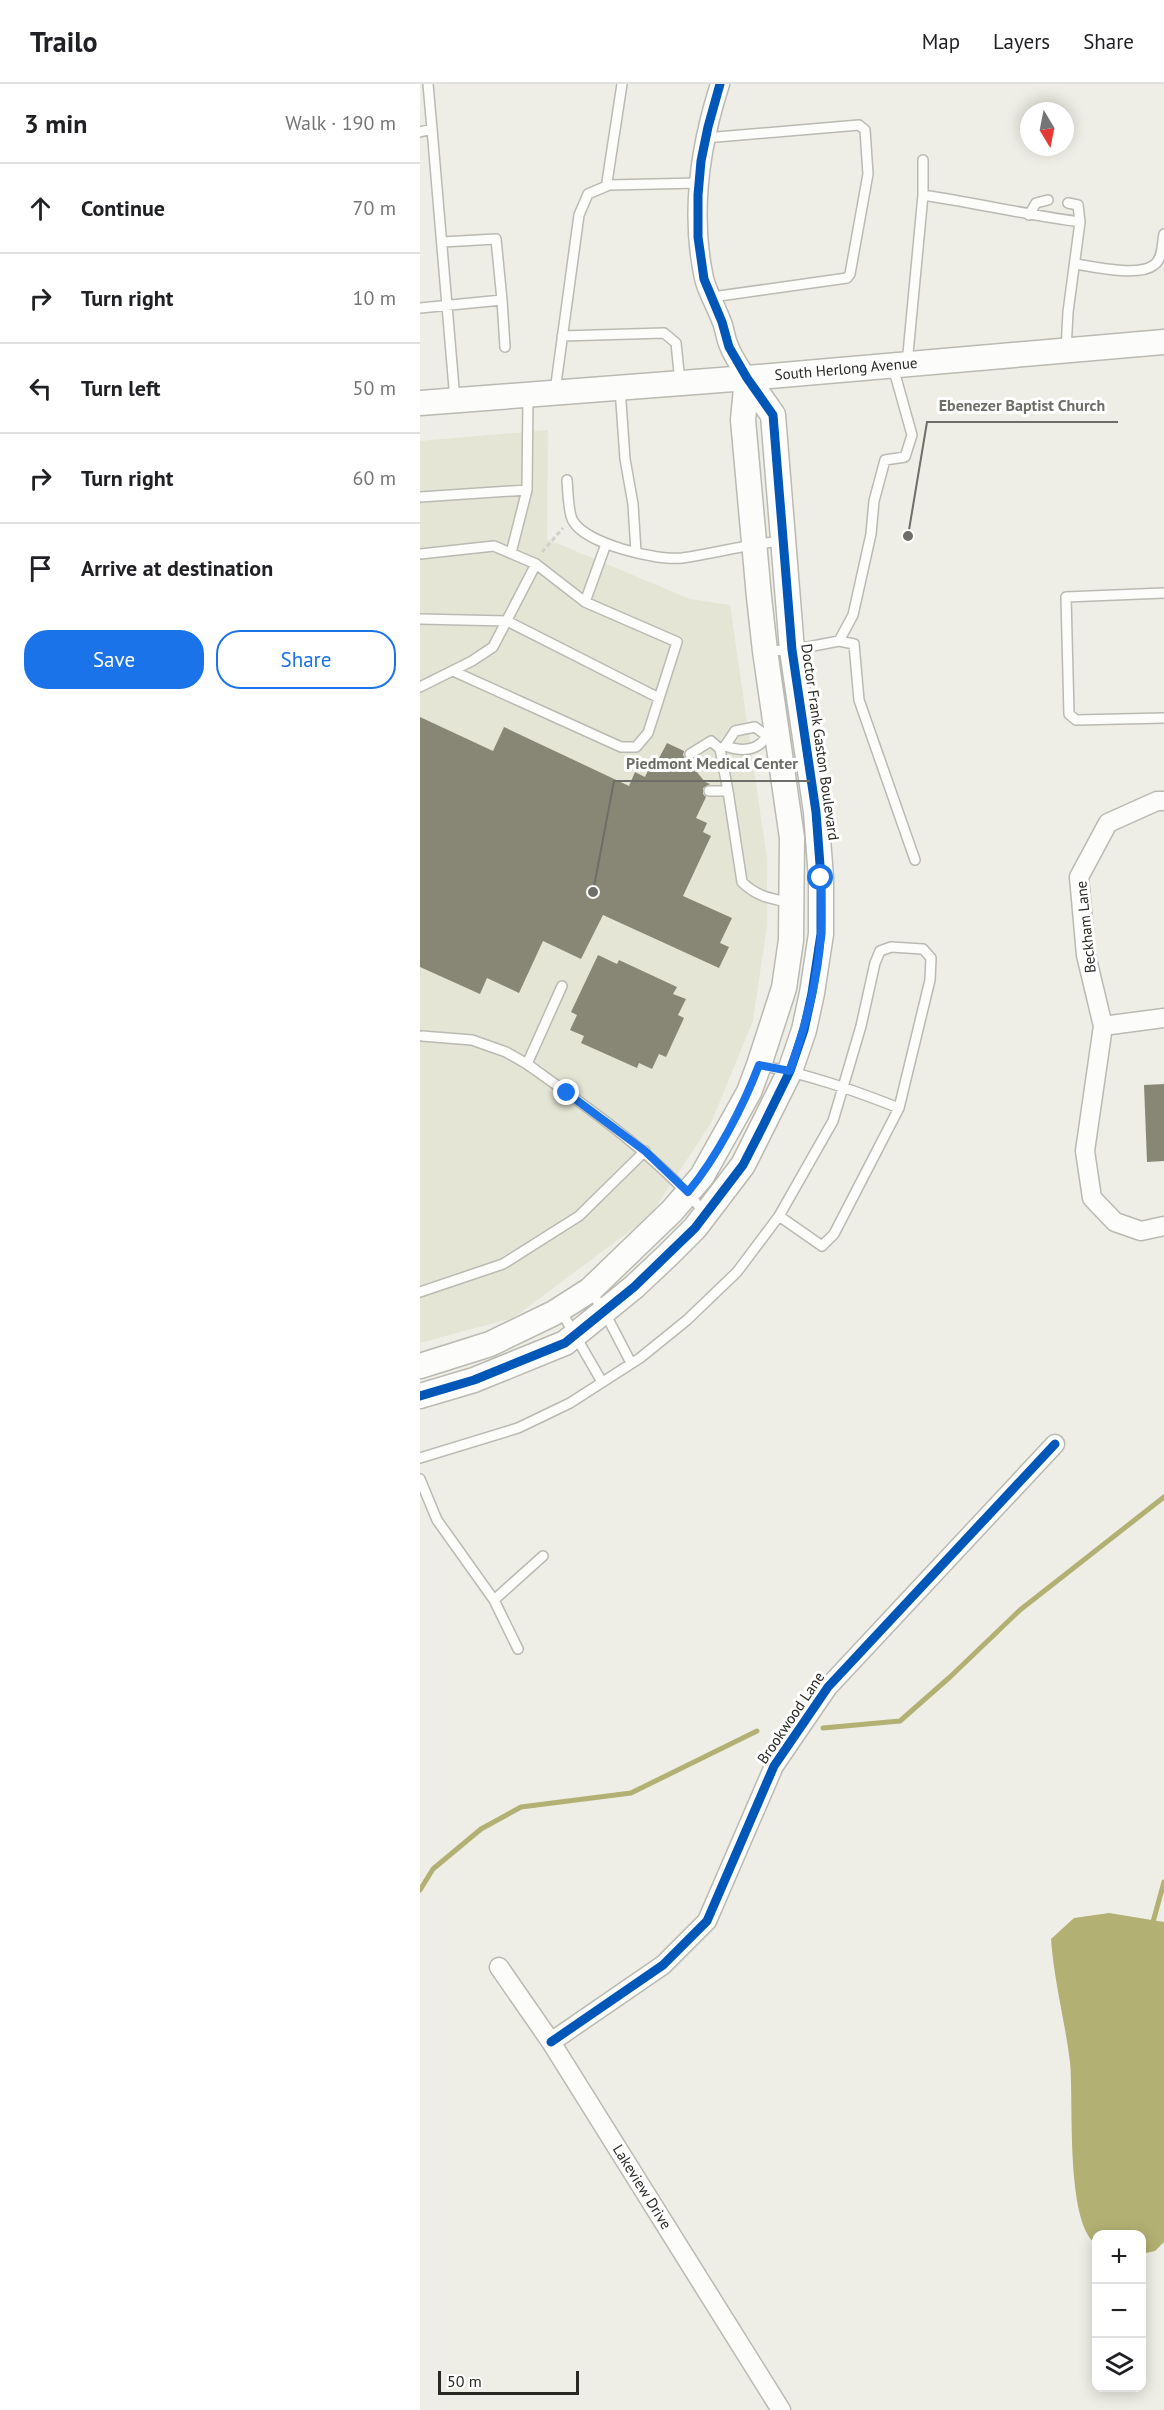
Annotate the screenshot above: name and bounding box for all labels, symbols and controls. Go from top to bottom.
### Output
text: Trailo [30,23,97,60]
text: Map [922,28,960,55]
text: Layers [993,28,1050,55]
text: Share [1083,28,1134,55]
north arrow [1020,102,1074,156]
text: 3 min [24,107,87,140]
text: Walk · 190 m [285,110,396,136]
icon: ahead [24,192,57,225]
text: Continue [81,194,165,222]
text: 70 m [353,195,396,221]
icon: right [24,282,57,315]
text: Turn right [81,284,173,312]
text: 10 m [353,285,396,311]
street label: South Herlong Avenue [774,353,918,384]
icon: left [24,372,57,405]
text: Turn left [81,374,161,402]
text: 50 m [353,375,396,401]
callout: Ebenezer Baptist Church [927,388,1118,422]
text: Ebenezer Baptist Church [939,395,1105,415]
icon: right [24,462,57,495]
text: Turn right [81,464,173,492]
text: 60 m [353,465,396,491]
icon: arrive [24,552,57,585]
text: Arrive at destination [81,554,273,582]
button: Save [24,630,204,689]
button: Share [216,630,396,689]
street label: Doctor Frank Gaston Boulevard [797,642,844,841]
callout: Piedmont Medical Center [614,747,810,781]
text: Piedmont Medical Center [626,753,798,773]
route start [807,864,833,890]
street label: Beckham Lane [1071,880,1100,974]
route end [553,1079,579,1105]
street label: Brookwood Lane [753,1668,828,1767]
street label: Lakeview Drive [609,2141,676,2233]
map controls [1092,2230,1146,2392]
button: + [1092,2230,1146,2284]
button: − [1092,2284,1146,2338]
button: layers [1092,2338,1146,2392]
scale bar [438,2368,579,2396]
text: 50 m [447,2371,482,2391]

